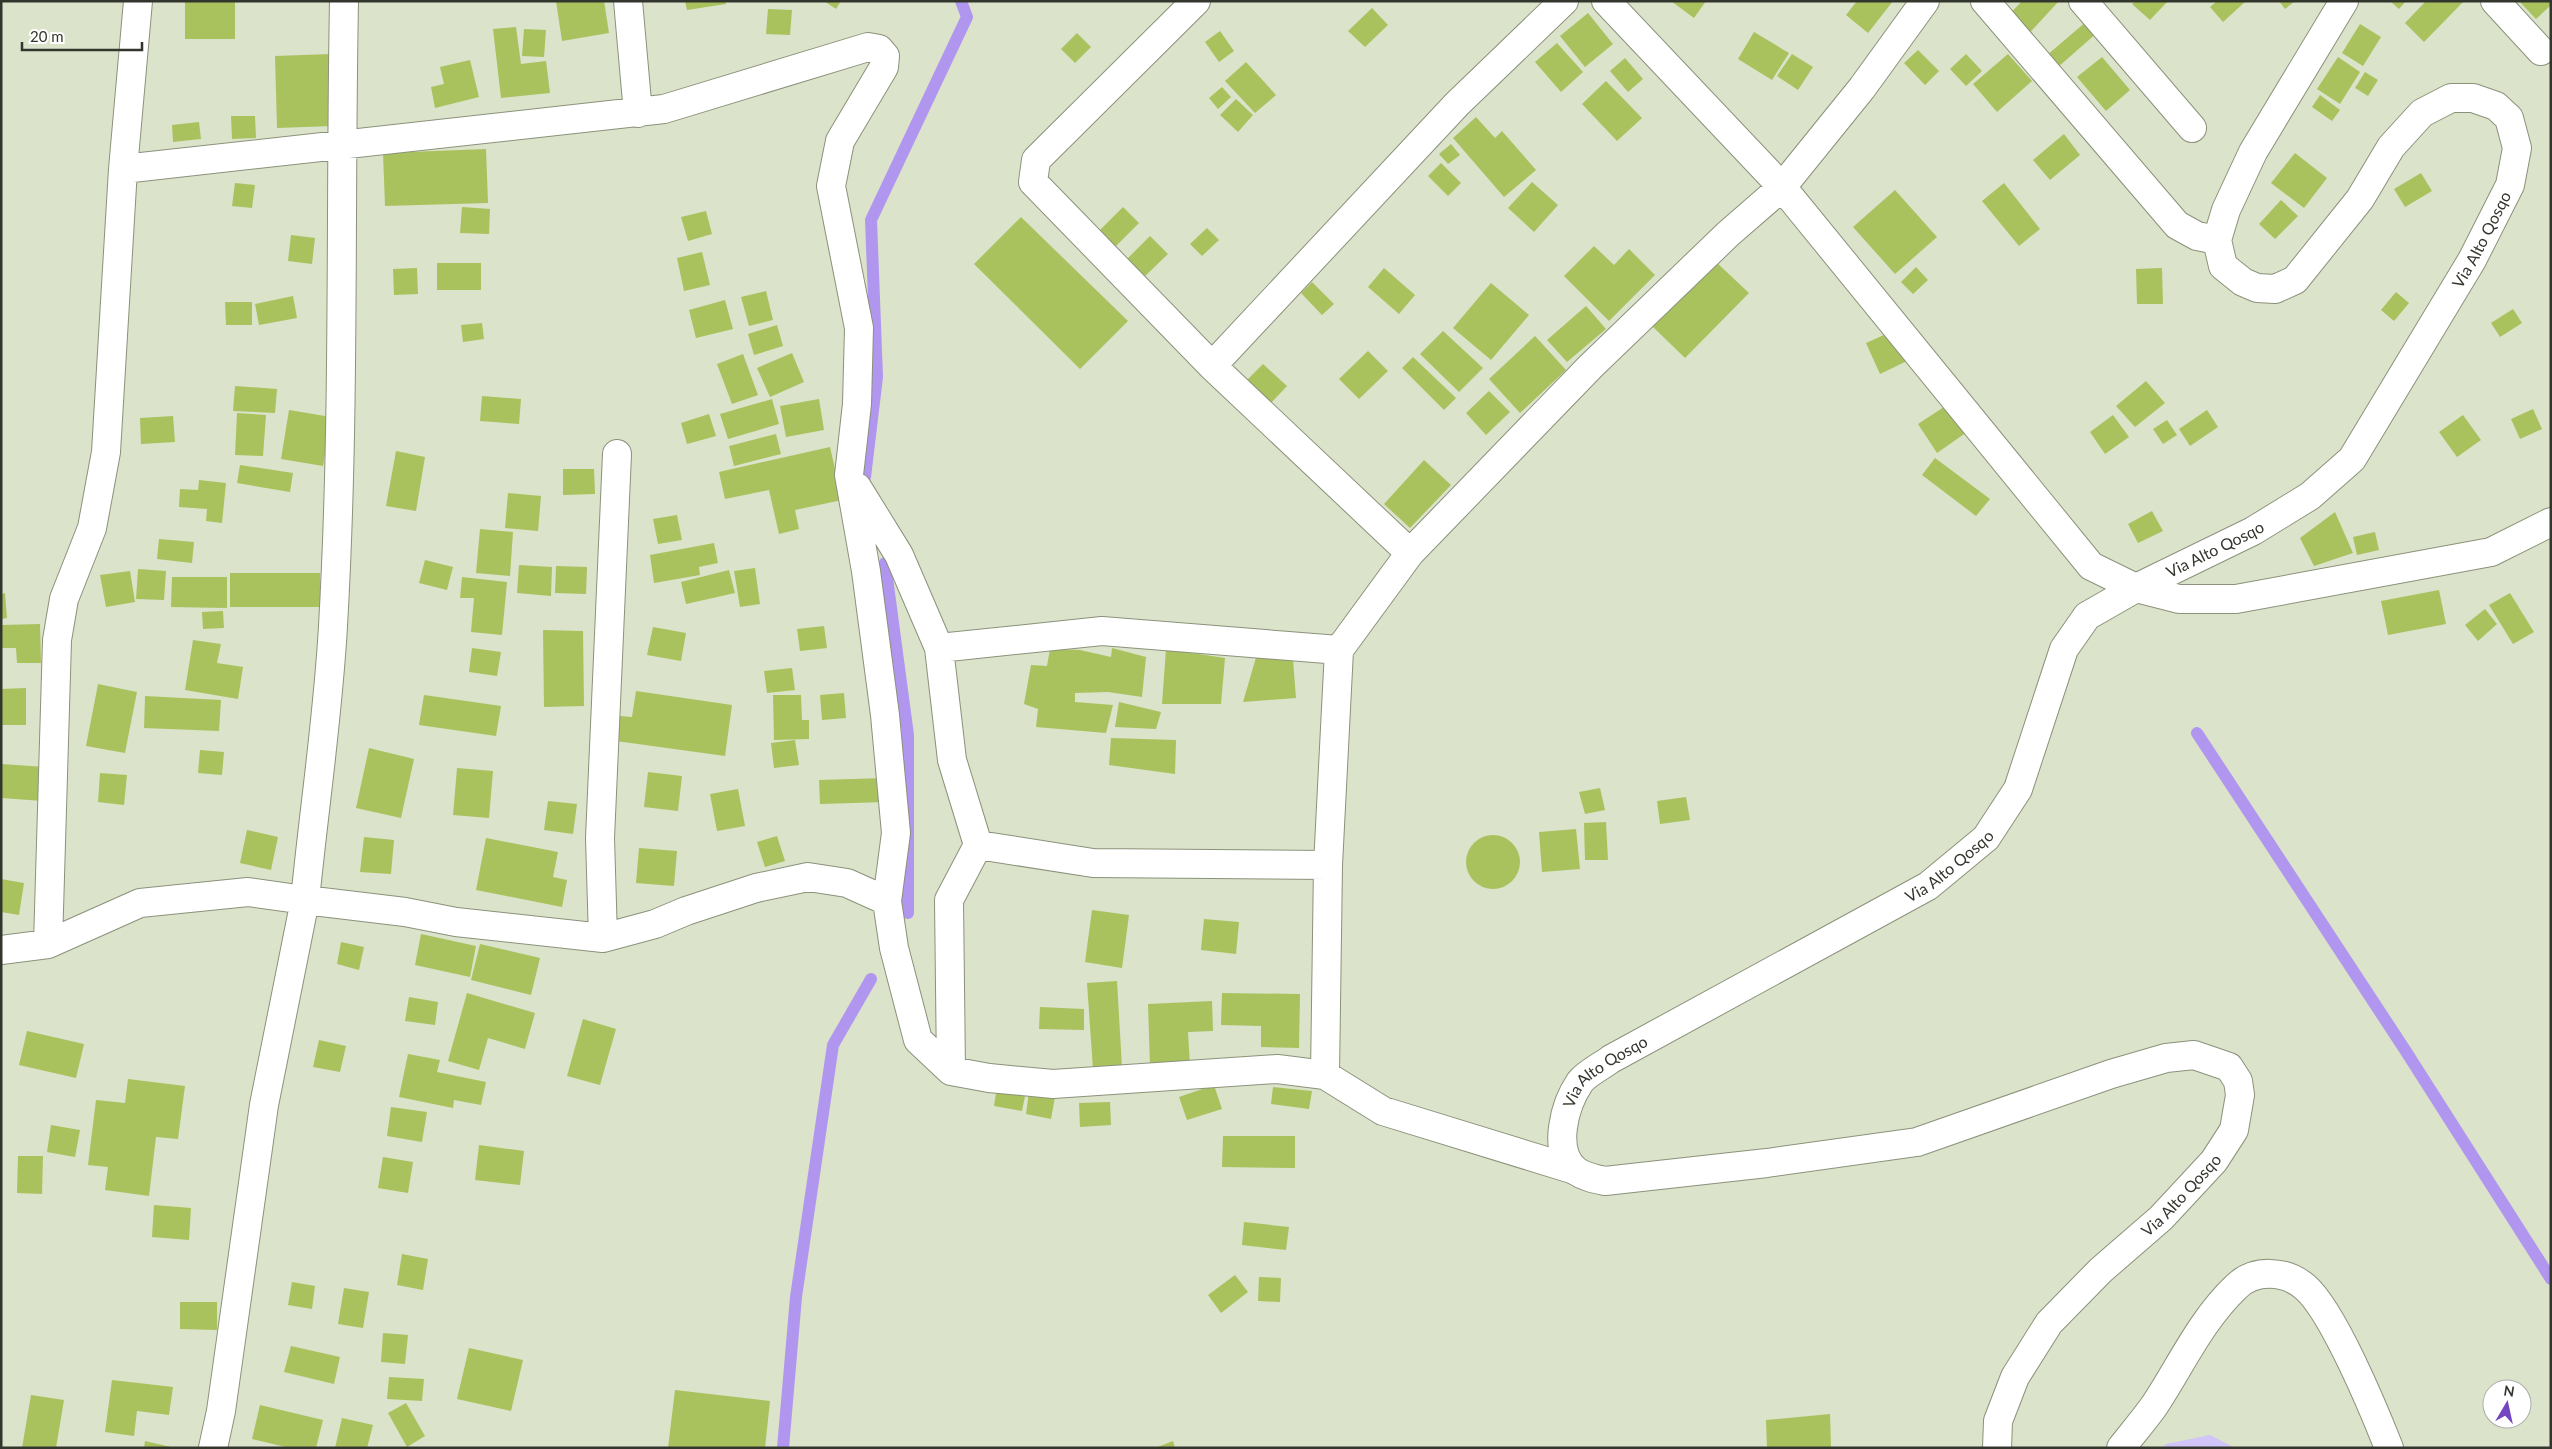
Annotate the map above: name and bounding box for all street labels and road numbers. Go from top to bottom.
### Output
street label: Via Alto Qosqo [2448,188,2514,291]
street label: Via Alto Qosqo [2163,517,2267,581]
street label: Via Alto Qosqo [1902,827,1997,906]
street label: Via Alto Qosqo [1559,1031,1650,1110]
street label: Via Alto Qosqo [2137,1151,2225,1240]

